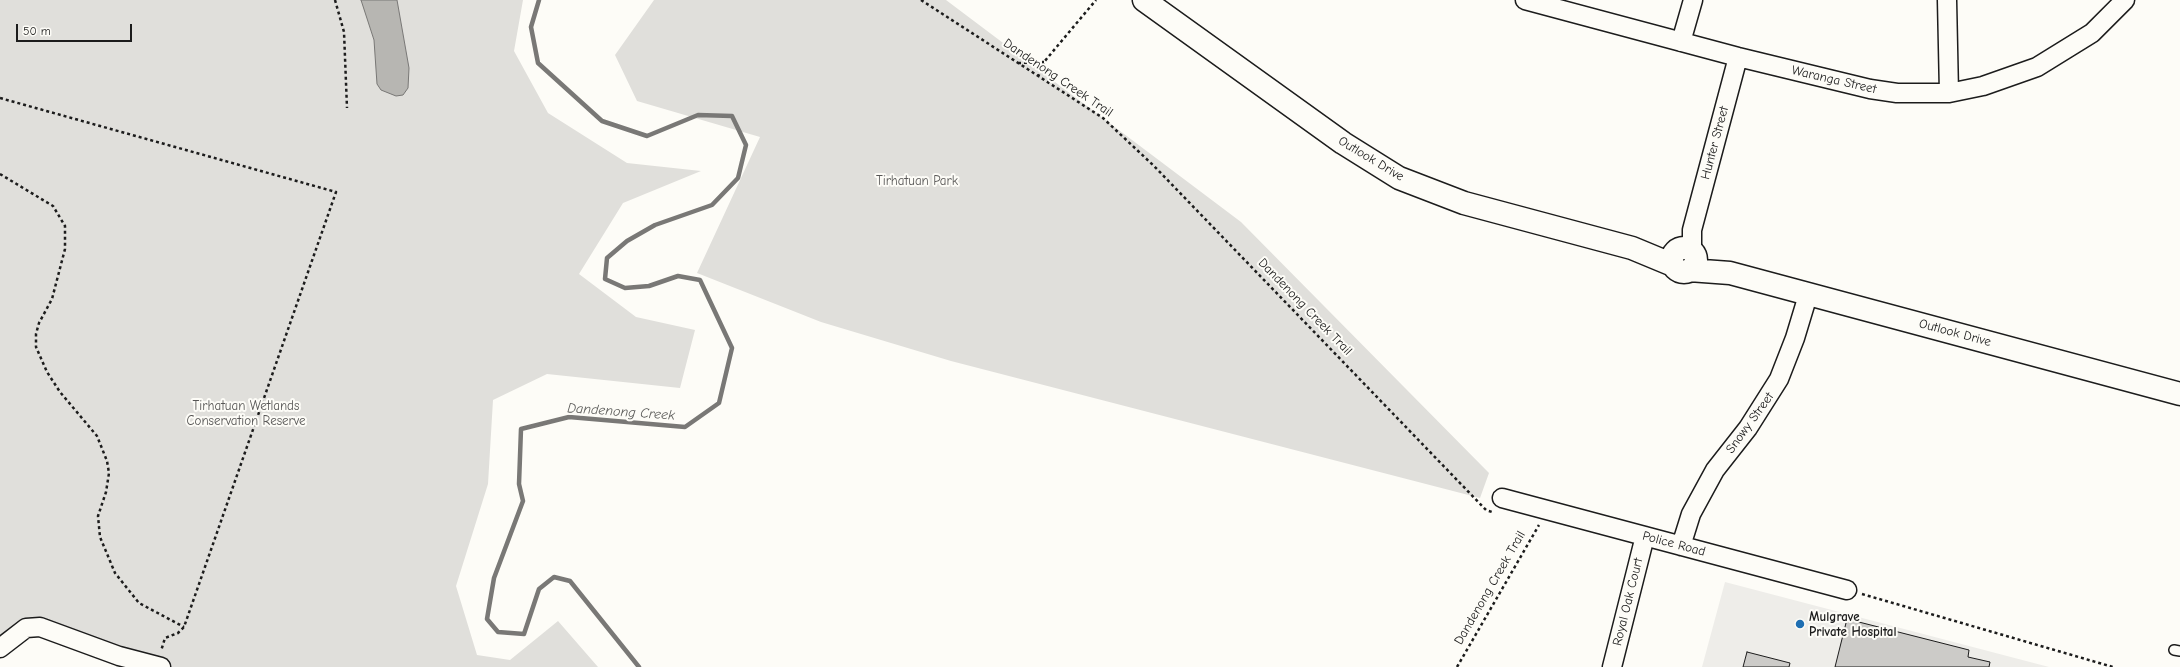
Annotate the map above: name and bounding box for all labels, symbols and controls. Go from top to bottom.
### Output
scale bar [18,16,134,42]
text: 50 m [23,24,51,38]
street label: Dandenong Creek Trail [1000,36,1116,120]
street label: Waranga Street [1790,63,1878,97]
street label: Hunter Street [1698,105,1732,181]
street label: Outlook Drive [1335,133,1407,185]
park label: Tirhatuan Park [876,173,958,189]
street label: Dandenong Creek Trail [1255,255,1355,359]
street label: Outlook Drive [1917,316,1993,350]
street label: Snowy Street [1723,389,1777,457]
park label: Tirhatuan Wetlands Conservation Reserve [187,398,305,429]
water label: Dandenong Creek [567,400,675,424]
street label: Dandenong Creek Trail [1451,528,1529,648]
street label: Police Road [1641,528,1707,560]
street label: Royal Oak Court [1610,556,1646,648]
place label: Mulgrave Private Hospital [1809,609,1897,640]
marker: Mulgrave Private Hospital [1794,618,1806,630]

